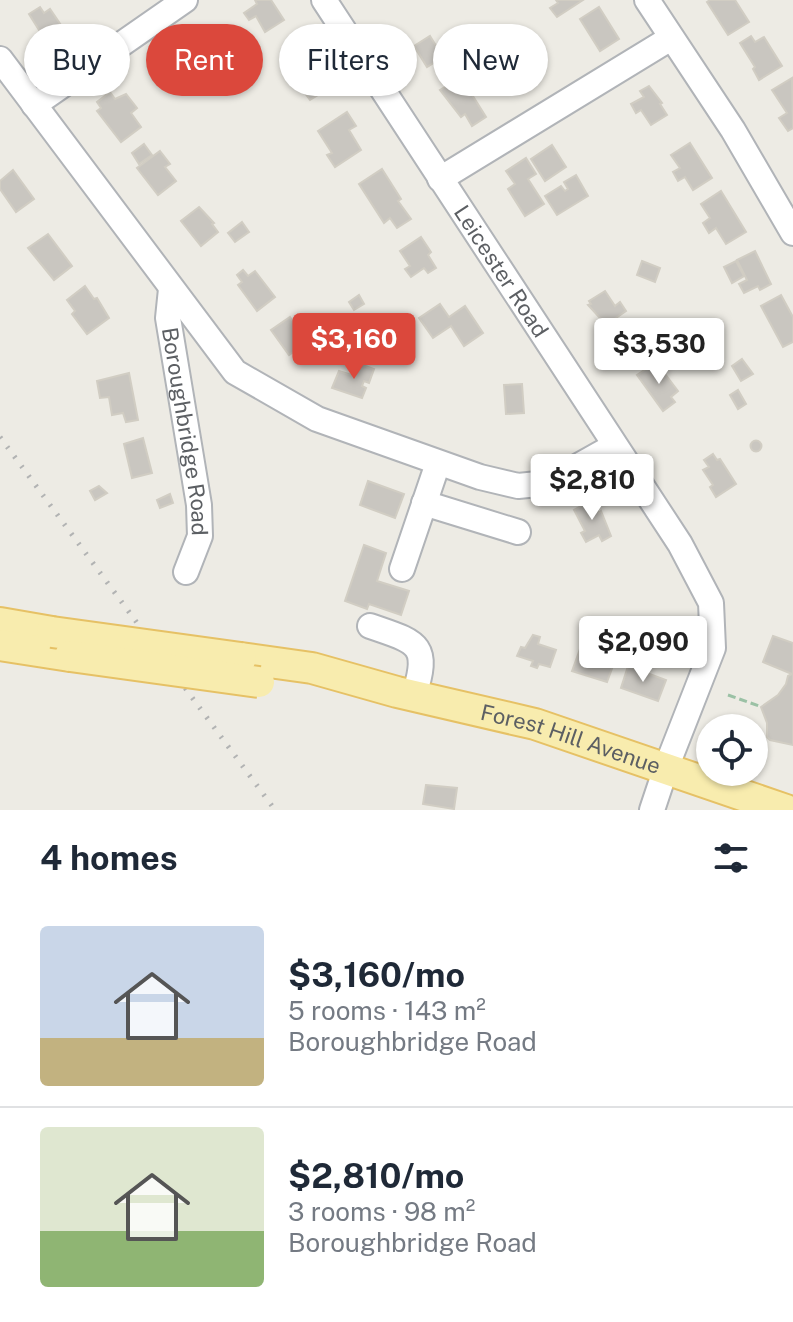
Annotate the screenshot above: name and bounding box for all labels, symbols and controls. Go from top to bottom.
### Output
chip: Buy [24,24,130,96]
chip: Rent [146,24,263,96]
chip: Filters [279,24,417,96]
chip: New [433,24,548,96]
street label: Leicester Road [449,200,554,342]
pin: $3,160 [289,313,419,381]
pin: $3,530 [594,318,724,386]
text: $3,160 [310,323,398,354]
street label: Boroughbridge Road [157,325,213,536]
text: $3,530 [612,328,706,359]
pin: $2,810 [527,454,657,522]
text: $2,810 [549,464,635,495]
pin: $2,090 [578,616,708,684]
text: $2,090 [597,626,689,657]
street label: Forest Hill Avenue [478,699,664,779]
map controls [696,714,768,786]
button: locate [696,714,768,786]
icon: filters [709,836,753,880]
text: 4 homes [40,838,178,878]
text: $3,160/mo [288,955,465,995]
icon: home [104,958,200,1054]
text: 5 rooms · 143 m² [288,995,486,1026]
text: Boroughbridge Road [288,1026,537,1057]
text: $2,810/mo [288,1156,464,1196]
icon: home [104,1159,200,1255]
text: 3 rooms · 98 m² [288,1196,475,1227]
text: Boroughbridge Road [288,1227,537,1258]

